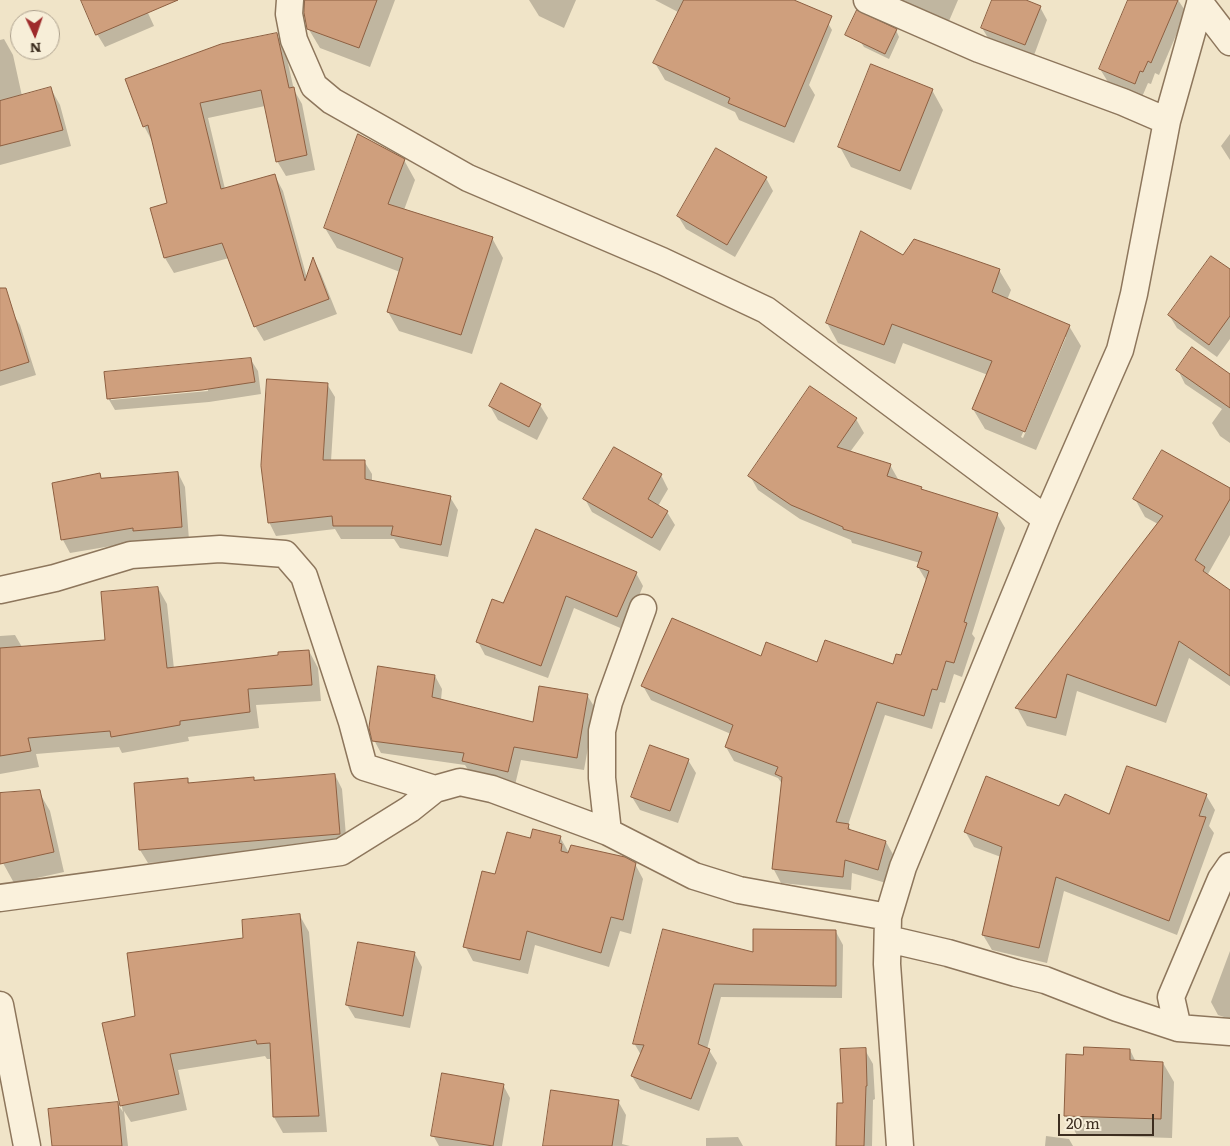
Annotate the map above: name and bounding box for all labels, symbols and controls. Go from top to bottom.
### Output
north arrow [10,10,60,60]
text: N [29,39,42,59]
scale bar [1060,1104,1156,1136]
text: 20 m [1066,1111,1100,1134]

